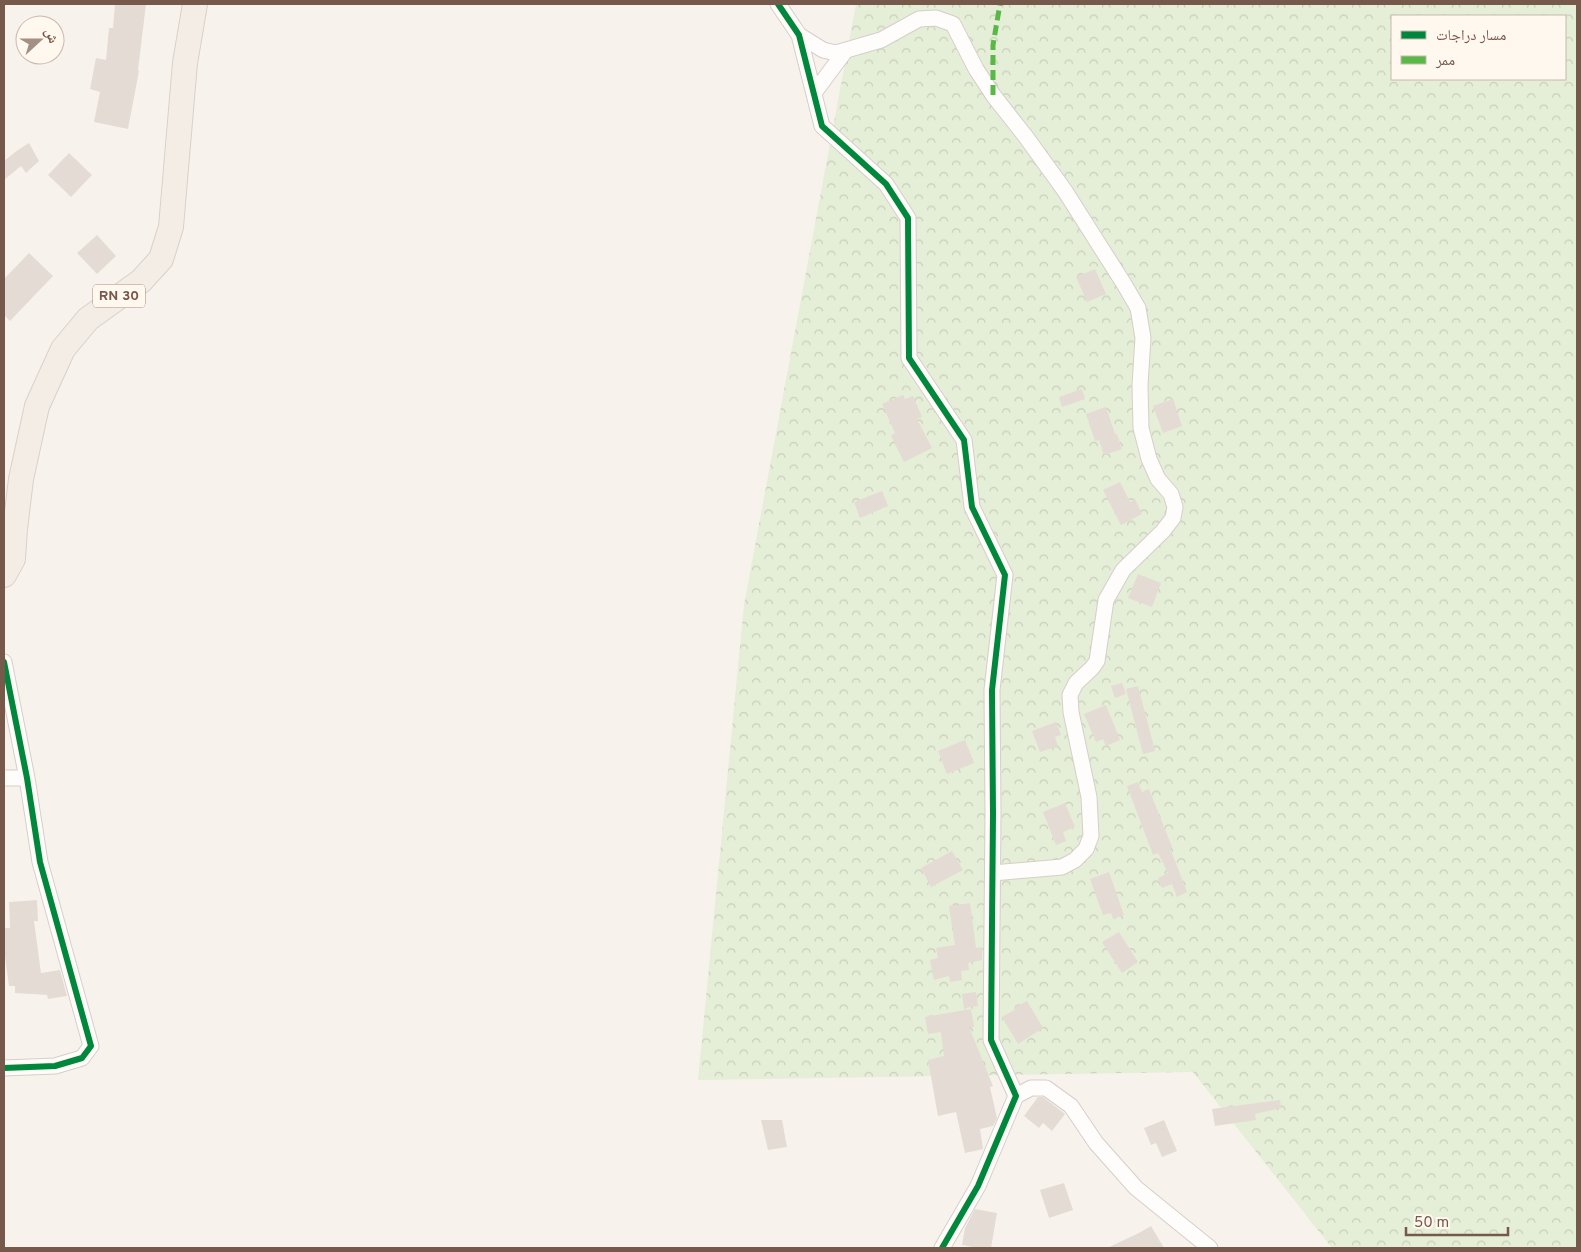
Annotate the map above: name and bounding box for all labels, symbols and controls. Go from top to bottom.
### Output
north arrow [15,15,65,65]
legend [1391,15,1566,80]
text: ش [40,26,61,46]
text: مسار دراجات [1436,27,1507,46]
text: ممر [1435,52,1455,71]
road number: RN 30 [93,284,145,308]
scale bar [1406,1204,1508,1236]
text: 50 m [1414,1214,1449,1233]

